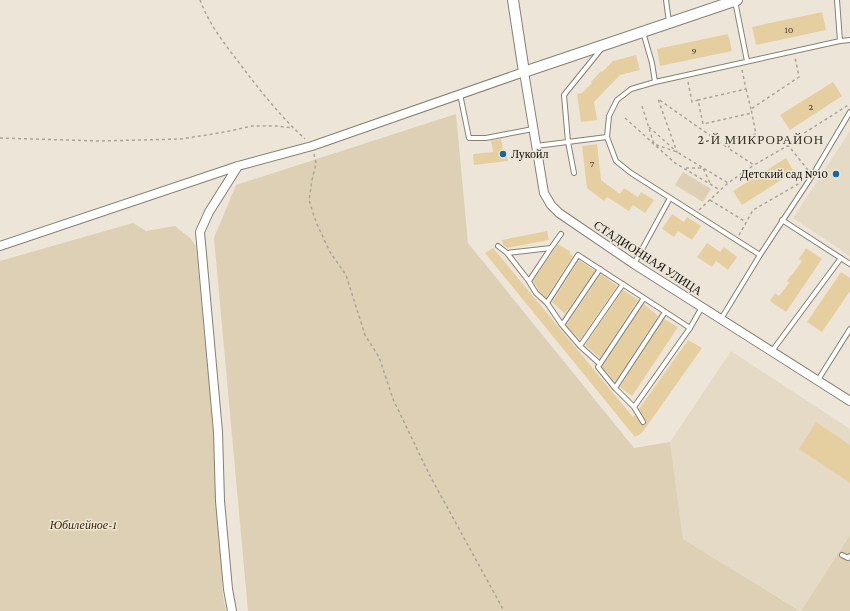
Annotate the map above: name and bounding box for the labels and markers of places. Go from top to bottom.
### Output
place label: Лукойл [511,147,548,161]
marker: Лукойл [498,149,508,159]
place label: Детский сад №10 [740,167,828,181]
marker: Детский сад №10 [831,169,841,179]

